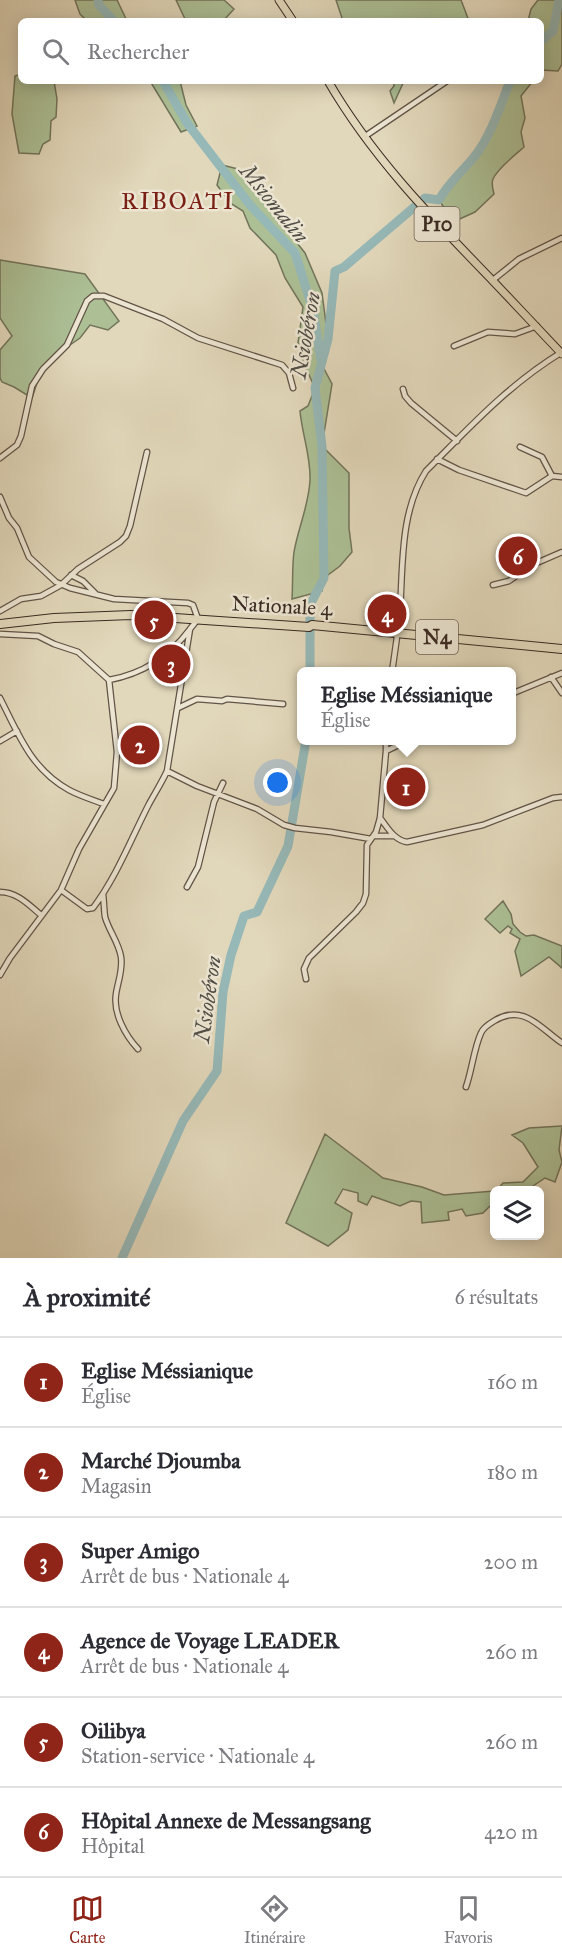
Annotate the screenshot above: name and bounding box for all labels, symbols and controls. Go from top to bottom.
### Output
search box [18,18,544,84]
icon: search [39,35,72,68]
text: Rechercher [87,38,189,65]
water label: Msiomalin [233,157,315,249]
district label: RIBOATI [121,186,235,216]
road number: P10 [414,207,460,241]
water label: Nsiobéron [284,289,326,382]
pin: 6 [498,534,538,578]
street label: Nationale 4 [231,590,334,622]
pin: 4 [368,592,406,636]
pin: 5 [134,598,174,642]
road number: N4 [416,620,458,654]
pin: 3 [152,642,190,686]
popup [297,667,516,745]
text: Eglise Méssianique [320,681,493,708]
text: Église [320,708,371,732]
pin: 2 [120,722,160,768]
pin: 1 [386,764,426,810]
your location [263,768,292,797]
water label: Nsiobéron [188,954,227,1046]
map controls [490,1186,544,1240]
button: layers [490,1186,544,1240]
text: À proximité [24,1281,150,1313]
text: 6 résultats [455,1285,538,1309]
text: Eglise Méssianique [81,1357,253,1384]
text: 1 [40,1370,47,1394]
text: 160 m [487,1370,538,1394]
text: Église [81,1384,131,1408]
text: Marché Djoumba [81,1447,241,1474]
text: 2 [39,1460,48,1484]
text: 180 m [487,1460,538,1484]
text: Magasin [81,1474,151,1498]
text: Super Amigo [81,1537,199,1564]
text: 3 [40,1550,48,1574]
text: 200 m [484,1550,538,1574]
text: Arrêt de bus · Nationale 4 [81,1564,288,1588]
text: Agence de Voyage LEADER [81,1627,339,1654]
text: 4 [38,1640,49,1664]
text: 260 m [485,1640,538,1664]
text: Arrêt de bus · Nationale 4 [81,1654,288,1678]
text: Oilibya [81,1717,146,1744]
text: 5 [39,1730,48,1754]
text: 260 m [485,1730,538,1754]
text: Station-service · Nationale 4 [81,1744,314,1768]
text: Hôpital Annexe de Messangsang [81,1807,370,1834]
text: 6 [38,1820,49,1844]
text: 420 m [484,1820,538,1844]
text: Hôpital [81,1834,145,1858]
tab: Carte [69,1892,105,1947]
tab: Itinéraire [244,1892,305,1947]
tab: Favoris [444,1892,493,1947]

